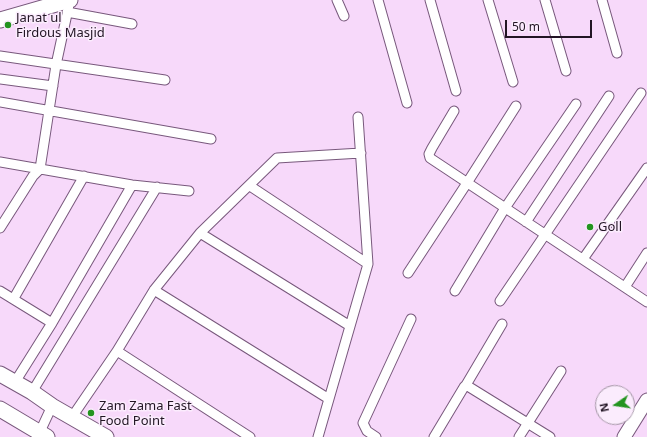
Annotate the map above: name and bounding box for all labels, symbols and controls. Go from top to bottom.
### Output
place label: Janat ul Firdous Masjid [16,10,105,41]
scale bar [507,12,594,38]
text: 50 m [512,18,540,35]
marker: Janat ul Firdous Masjid [3,20,13,30]
place label: Goll [598,219,622,235]
marker: Goll [585,222,595,232]
north arrow [595,385,635,425]
place label: Zam Zama Fast Food Point [99,398,192,429]
text: N [595,402,612,414]
marker: Zam Zama Fast Food Point [86,408,96,418]

